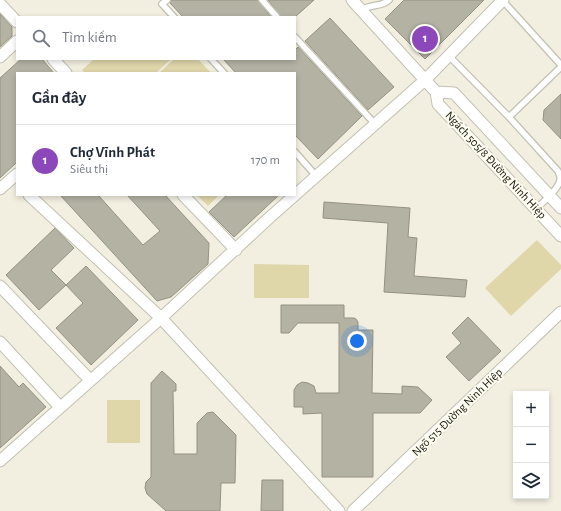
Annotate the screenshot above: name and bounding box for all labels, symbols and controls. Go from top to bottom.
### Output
search box [16,16,296,60]
pin: 1 [412,24,438,54]
icon: search [30,27,52,49]
text: Tìm kiếm [62,30,117,45]
text: Gần đây [32,89,86,106]
street label: Ngách 505/8 Đường Ninh Hiệp [443,109,549,221]
text: Chợ Vĩnh Phát [70,145,155,160]
text: 1 [43,154,47,167]
text: 170 m [251,154,280,167]
text: Siêu thị [70,163,108,176]
your location [347,331,367,351]
street label: Ngõ 515 Đường Ninh Hiệp [410,366,504,458]
map controls [513,391,549,499]
button: + [513,391,549,427]
button: − [513,427,549,463]
button: layers [513,463,549,499]

